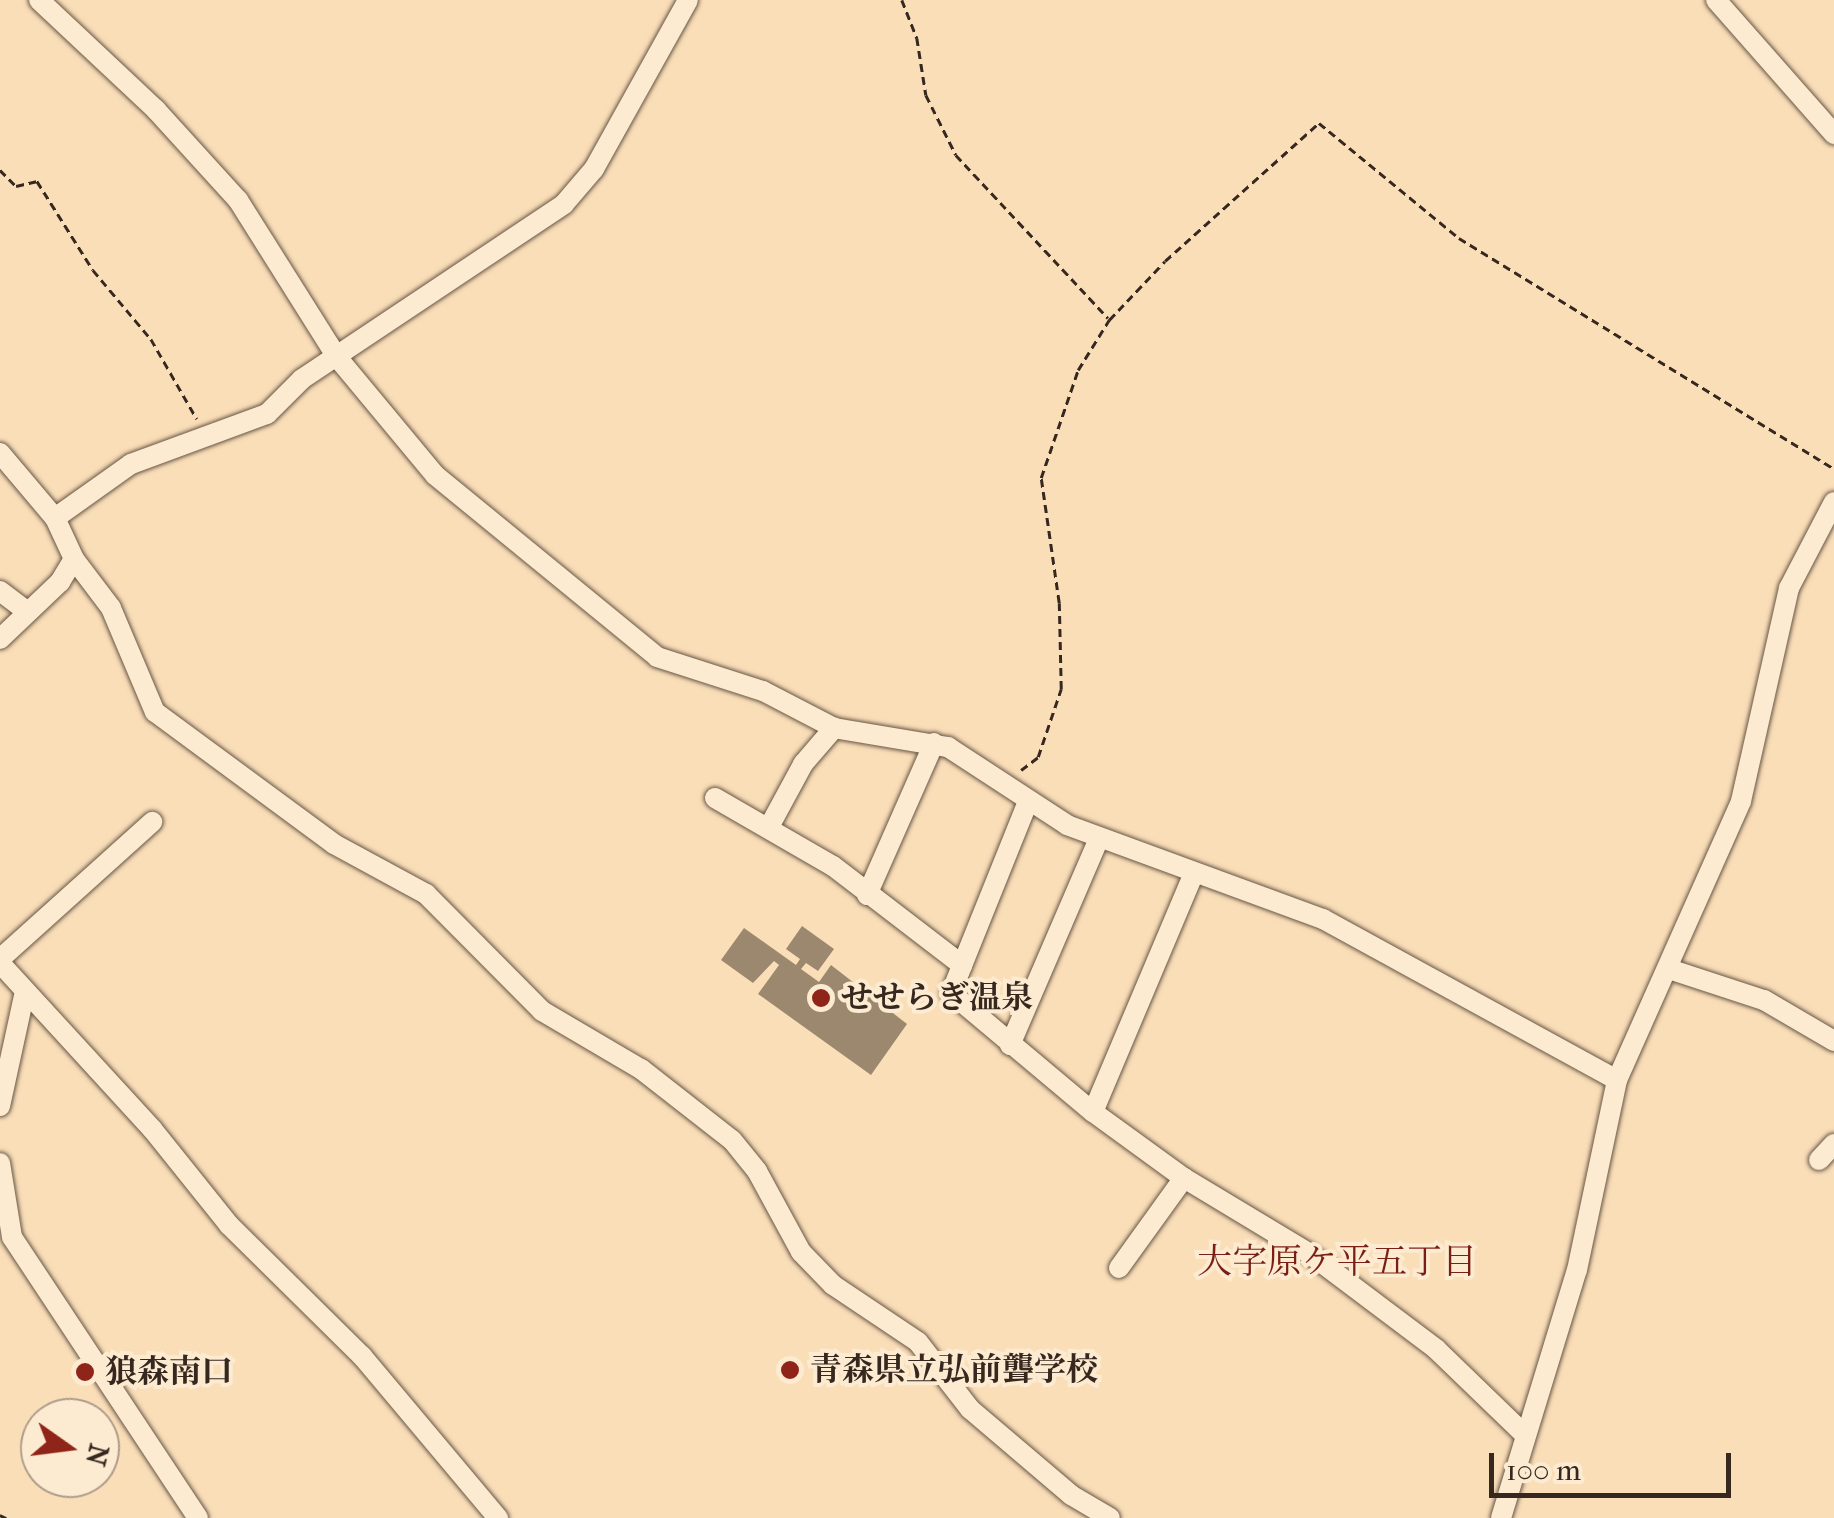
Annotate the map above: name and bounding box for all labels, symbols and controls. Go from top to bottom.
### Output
place label: せせらぎ温泉 [841,979,1033,1017]
marker: せせらぎ温泉 [810,987,832,1009]
district label: 大字原ケ平五丁目 [1197,1241,1477,1283]
place label: 青森県立弘前聾学校 [810,1351,1098,1389]
place label: 狼森南口 [105,1353,233,1391]
marker: 青森県立弘前聾学校 [779,1359,801,1381]
marker: 狼森南口 [74,1361,96,1383]
north arrow [20,1398,120,1498]
scale bar [1494,1433,1736,1495]
text: N [79,1441,116,1469]
text: 100 m [1506,1453,1581,1488]

